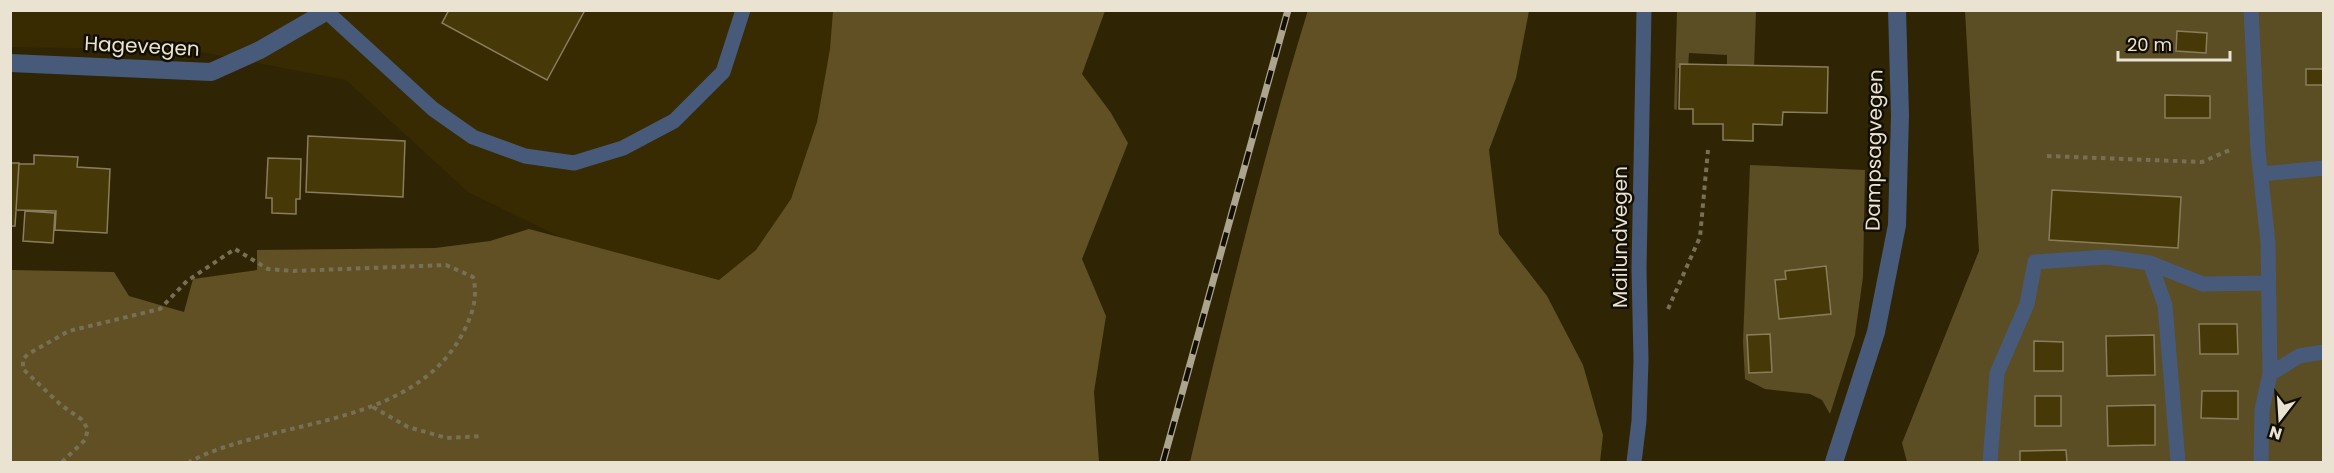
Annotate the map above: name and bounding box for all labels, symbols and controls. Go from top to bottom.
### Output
scale bar [2118,24,2230,62]
street label: Hagevegen [84,29,200,63]
text: 20 m [2127,32,2172,57]
street label: Dampsagvegen [1859,69,1889,231]
street label: Mailundvegen [1606,166,1634,308]
north arrow [2250,389,2310,449]
text: N [2267,420,2285,446]

